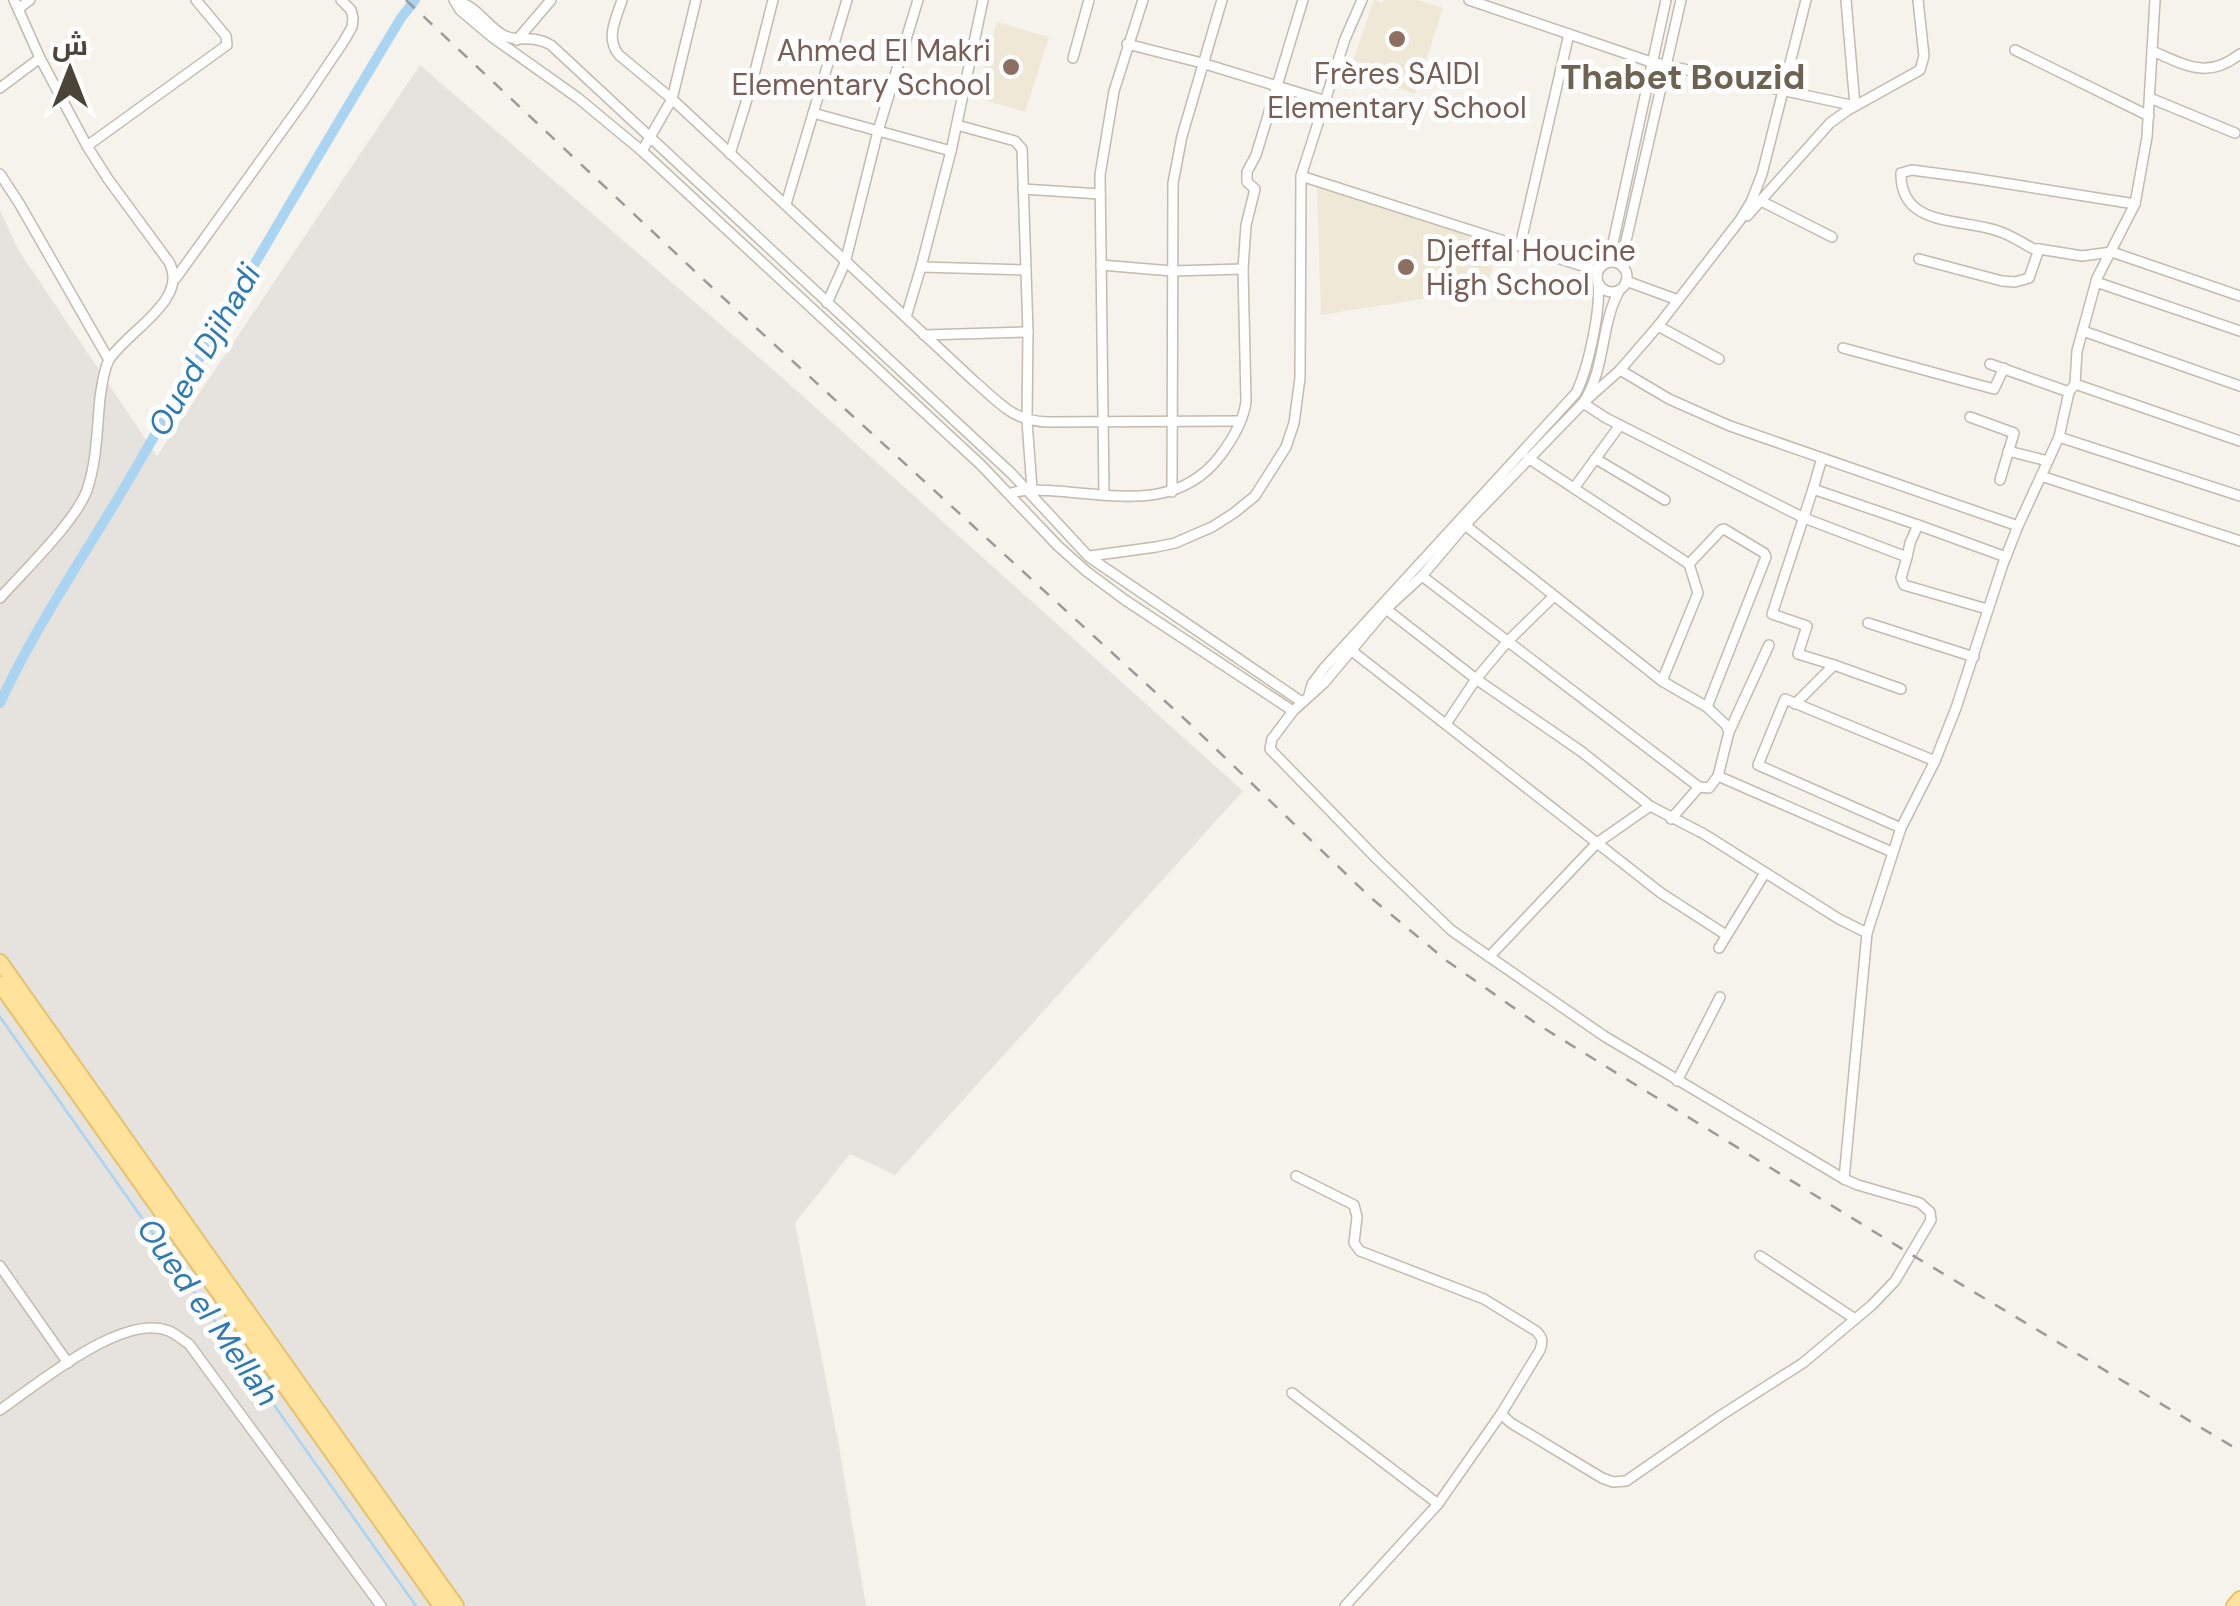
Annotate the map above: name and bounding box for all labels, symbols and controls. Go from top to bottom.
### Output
north arrow [20,20,120,120]
text: ش [52,27,88,64]
marker: Frères SAIDI Elementary School [1386,28,1408,50]
place label: Ahmed El Makri Elementary School [731,31,991,104]
place label: Frères SAIDI Elementary School [1267,54,1527,127]
district label: Thabet Bouzid [1560,54,1806,100]
marker: Ahmed El Makri Elementary School [1000,56,1022,78]
place label: Djeffal Houcine High School [1426,231,1636,304]
water label: Oued Djihadi [138,255,271,444]
marker: Djeffal Houcine High School [1395,256,1417,278]
water label: Oued el Mellah [128,1210,288,1414]

